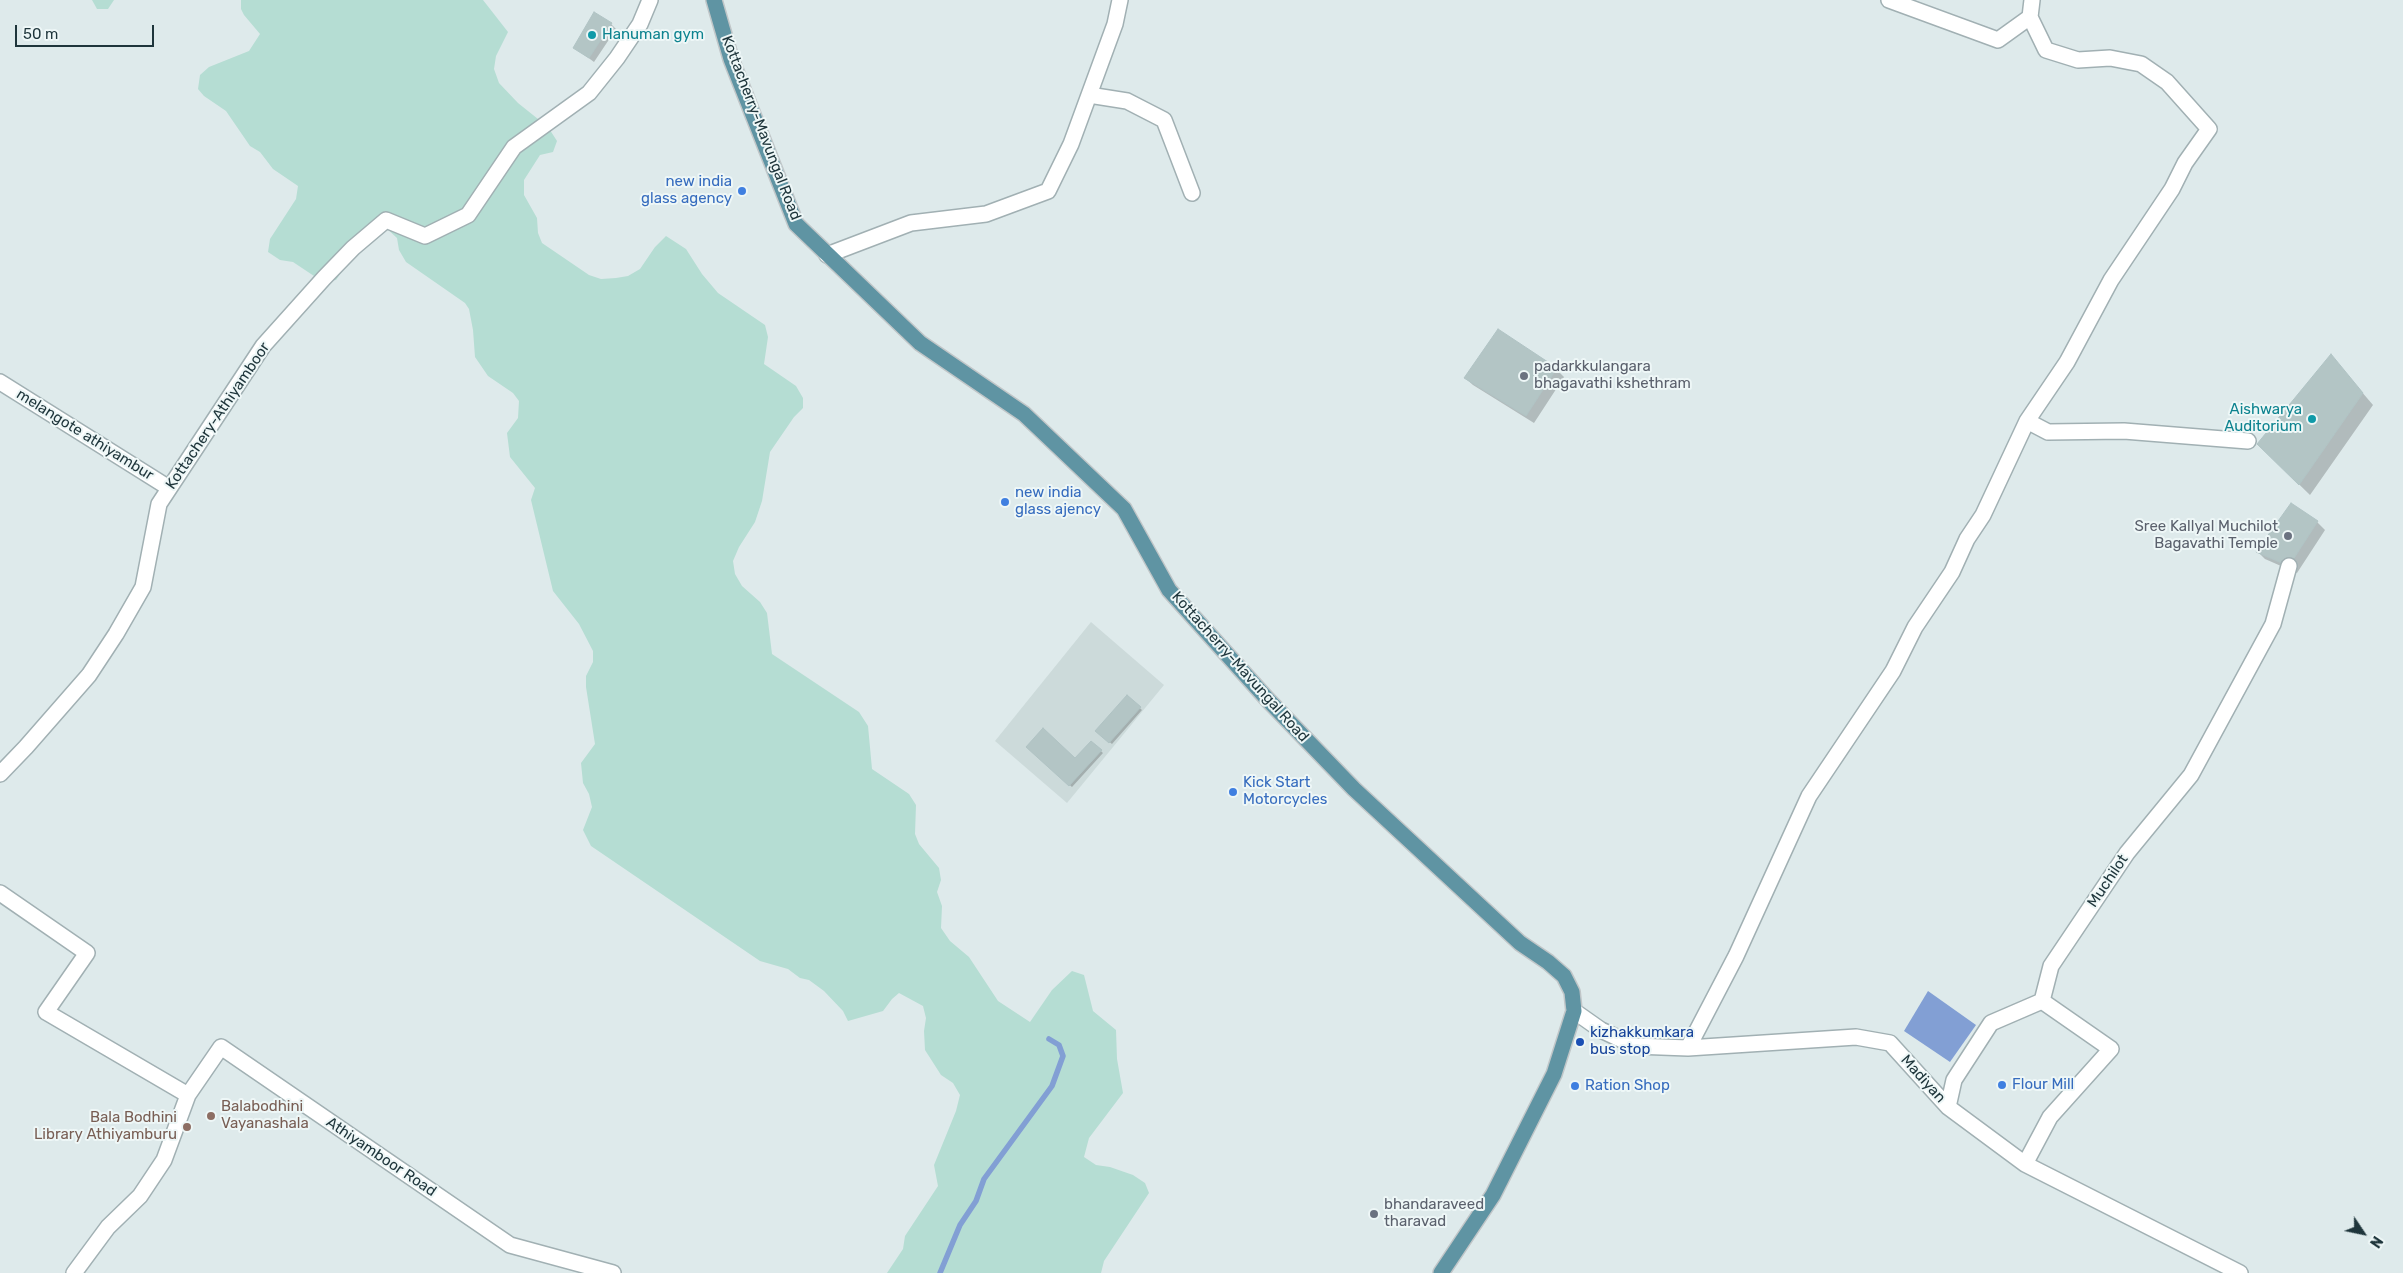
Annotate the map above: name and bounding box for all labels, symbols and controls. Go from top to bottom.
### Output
scale bar [18,15,156,47]
text: 50 m [23,25,58,43]
place label: Hanuman gym [602,26,704,44]
marker: Hanuman gym [586,29,598,41]
street label: Kottacherry-Mavungal Road [717,33,805,223]
place label: new india glass agency [641,173,732,208]
marker: new india glass agency [736,185,748,197]
street label: Kottachery-Athiyamboor [162,339,274,493]
place label: padarkkulangara bhagavathi kshethram [1534,358,1691,393]
marker: padarkkulangara bhagavathi kshethram [1518,370,1530,382]
street label: melangote athiyambur [13,385,157,485]
place label: Aishwarya Auditorium [2224,401,2302,436]
marker: Aishwarya Auditorium [2306,413,2318,425]
place label: new india glass ajency [1015,484,1101,519]
marker: new india glass ajency [999,496,1011,508]
place label: Sree Kallyal Muchilot Bagavathi Temple [2135,518,2278,553]
marker: Sree Kallyal Muchilot Bagavathi Temple [2282,530,2294,542]
street label: Kottacherry-Mavungal Road [1168,588,1312,746]
place label: Kick Start Motorcycles [1243,774,1328,809]
marker: Kick Start Motorcycles [1227,786,1239,798]
street label: Muchilot [2084,851,2132,911]
place label: kizhakkumkara bus stop [1590,1024,1694,1059]
marker: kizhakkumkara bus stop [1574,1036,1586,1048]
street label: Madiyan [1897,1051,1949,1107]
place label: Flour Mill [2012,1076,2074,1094]
place label: Ration Shop [1585,1077,1670,1095]
marker: Flour Mill [1996,1079,2008,1091]
marker: Ration Shop [1569,1080,1581,1092]
place label: Balabodhini Vayanashala [221,1098,309,1133]
place label: Bala Bodhini Library Athiyamburu [34,1109,177,1144]
marker: Balabodhini Vayanashala [205,1110,217,1122]
street label: Athiyamboor Road [323,1113,439,1201]
marker: Bala Bodhini Library Athiyamburu [181,1121,193,1133]
place label: bhandaraveed tharavad [1384,1196,1484,1231]
marker: bhandaraveed tharavad [1368,1208,1380,1220]
north arrow [2338,1208,2388,1258]
text: N [2366,1233,2386,1251]

